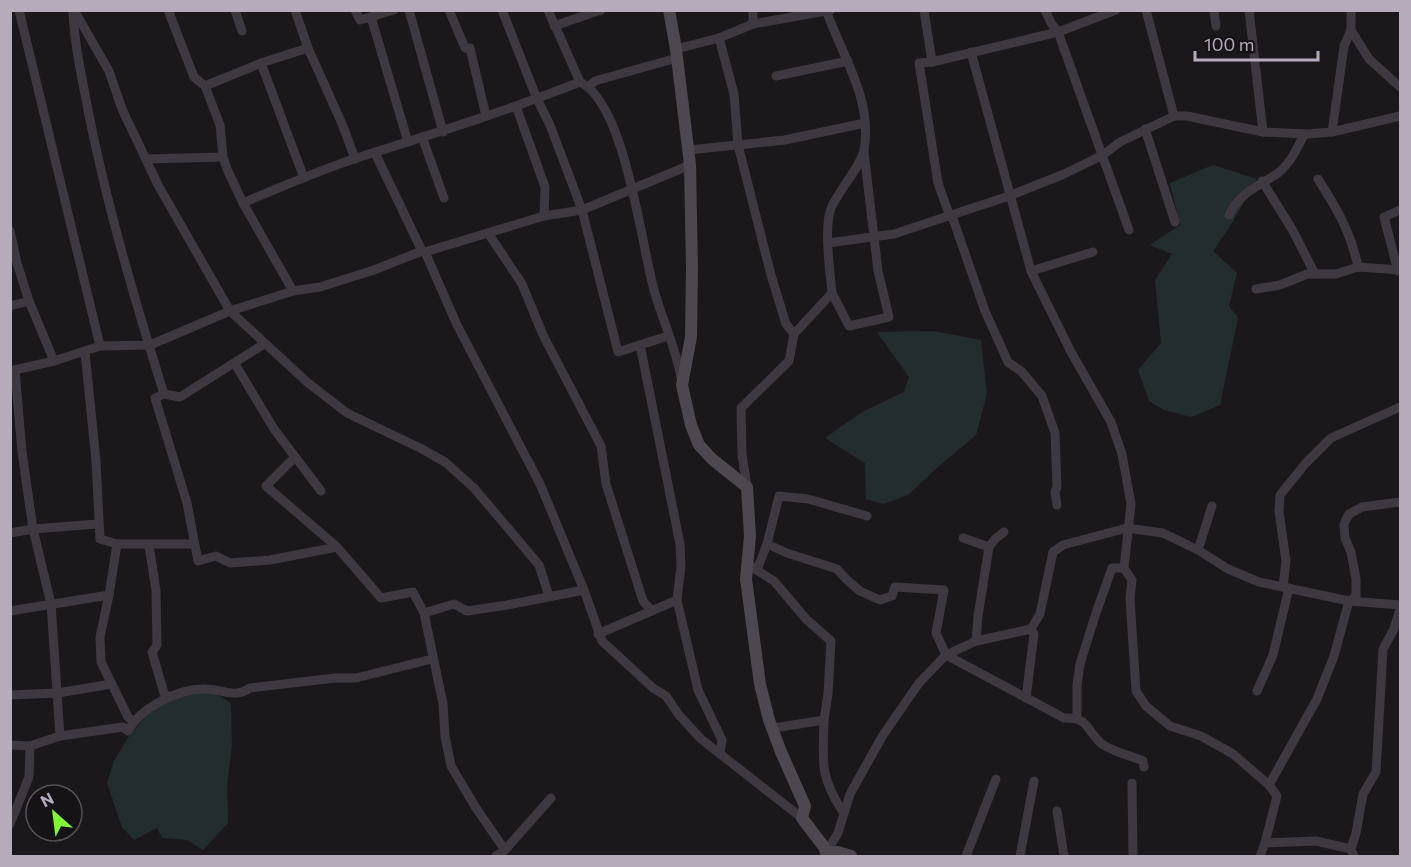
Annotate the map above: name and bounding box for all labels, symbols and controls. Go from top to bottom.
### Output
scale bar [1195,24,1318,62]
text: 100 m [1204,33,1254,55]
north arrow [24,783,84,843]
text: N [37,788,56,811]

